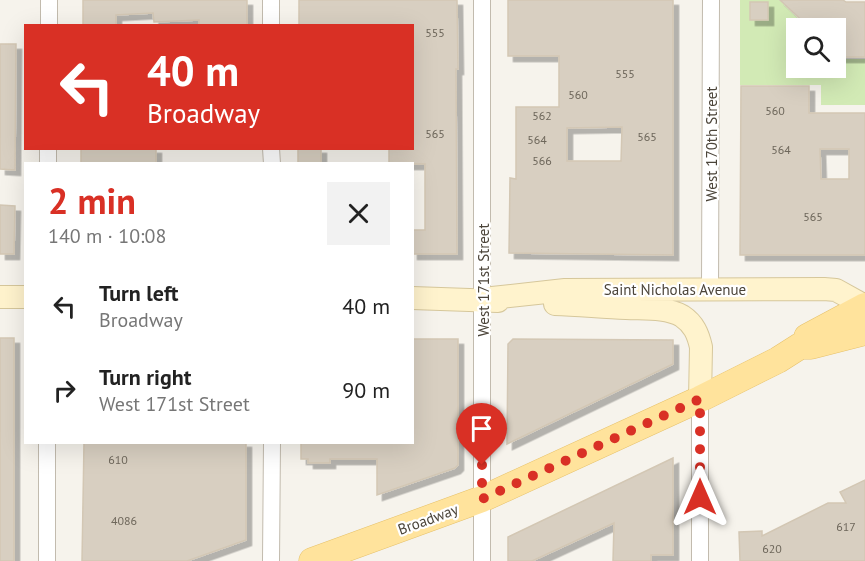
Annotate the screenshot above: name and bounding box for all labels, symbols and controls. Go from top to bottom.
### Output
map controls [786,18,846,78]
button: search [786,18,846,78]
house number: 555 [425,25,445,40]
text: 40 m [147,43,239,98]
icon: left [48,48,126,126]
house number: 555 [615,66,635,81]
house number: 560 [568,87,588,102]
street label: West 170th Street [702,87,721,201]
text: Broadway [147,96,260,130]
house number: 560 [765,103,785,118]
house number: 562 [532,108,552,123]
house number: 565 [425,126,445,141]
house number: 565 [637,129,657,144]
house number: 564 [527,132,547,147]
house number: 564 [771,142,791,157]
house number: 566 [532,153,552,168]
text: 2 min [48,177,136,224]
button: close [327,182,390,245]
house number: 565 [803,209,823,224]
text: 140 m · 10:08 [48,223,166,249]
street label: West 171st Street [474,223,493,337]
text: Turn left [99,279,179,307]
street label: Saint Nicholas Avenue [604,280,746,299]
icon: left [48,290,81,323]
text: 40 m [342,292,390,320]
text: Broadway [99,307,183,333]
text: Turn right [99,363,191,391]
icon: right [48,374,81,407]
text: 90 m [342,376,390,404]
text: West 171st Street [99,391,250,417]
pin [456,403,507,465]
icon: arrive [465,412,498,445]
house number: 610 [108,452,128,467]
position arrow [668,465,732,529]
street label: Broadway [395,499,461,539]
house number: 4086 [111,513,137,528]
house number: 617 [836,519,856,534]
house number: 620 [762,541,782,556]

